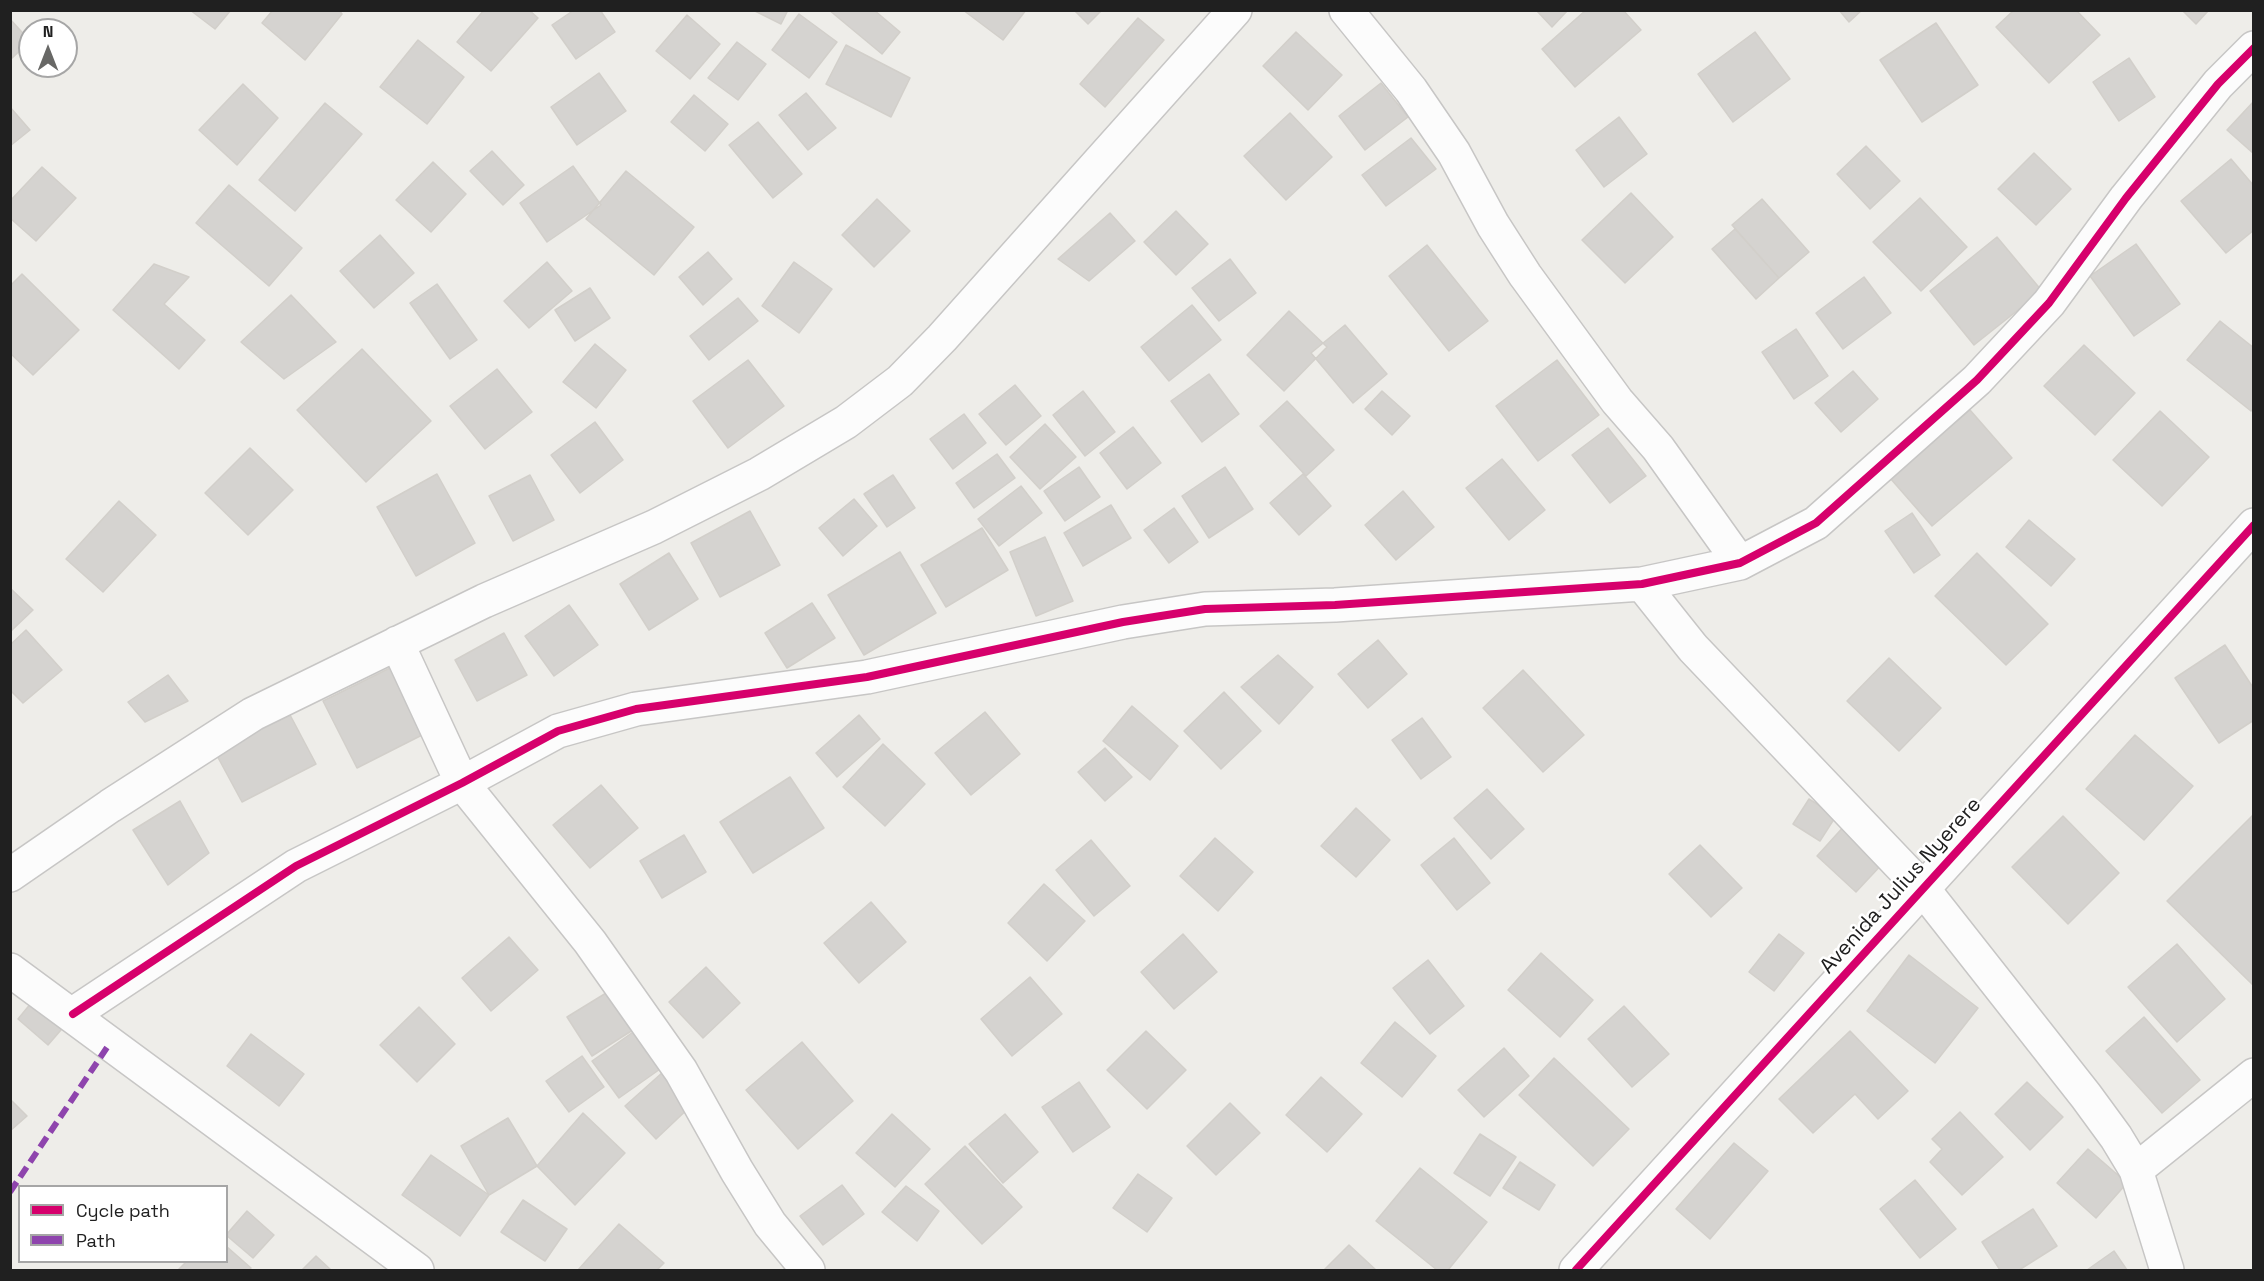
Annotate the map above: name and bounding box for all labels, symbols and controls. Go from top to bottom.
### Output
north arrow [18,18,78,78]
text: N [43,21,53,42]
street label: Avenida Julius Nyerere [1815,793,1987,979]
legend [18,1185,228,1263]
text: Cycle path [76,1199,170,1222]
text: Path [76,1229,116,1252]

